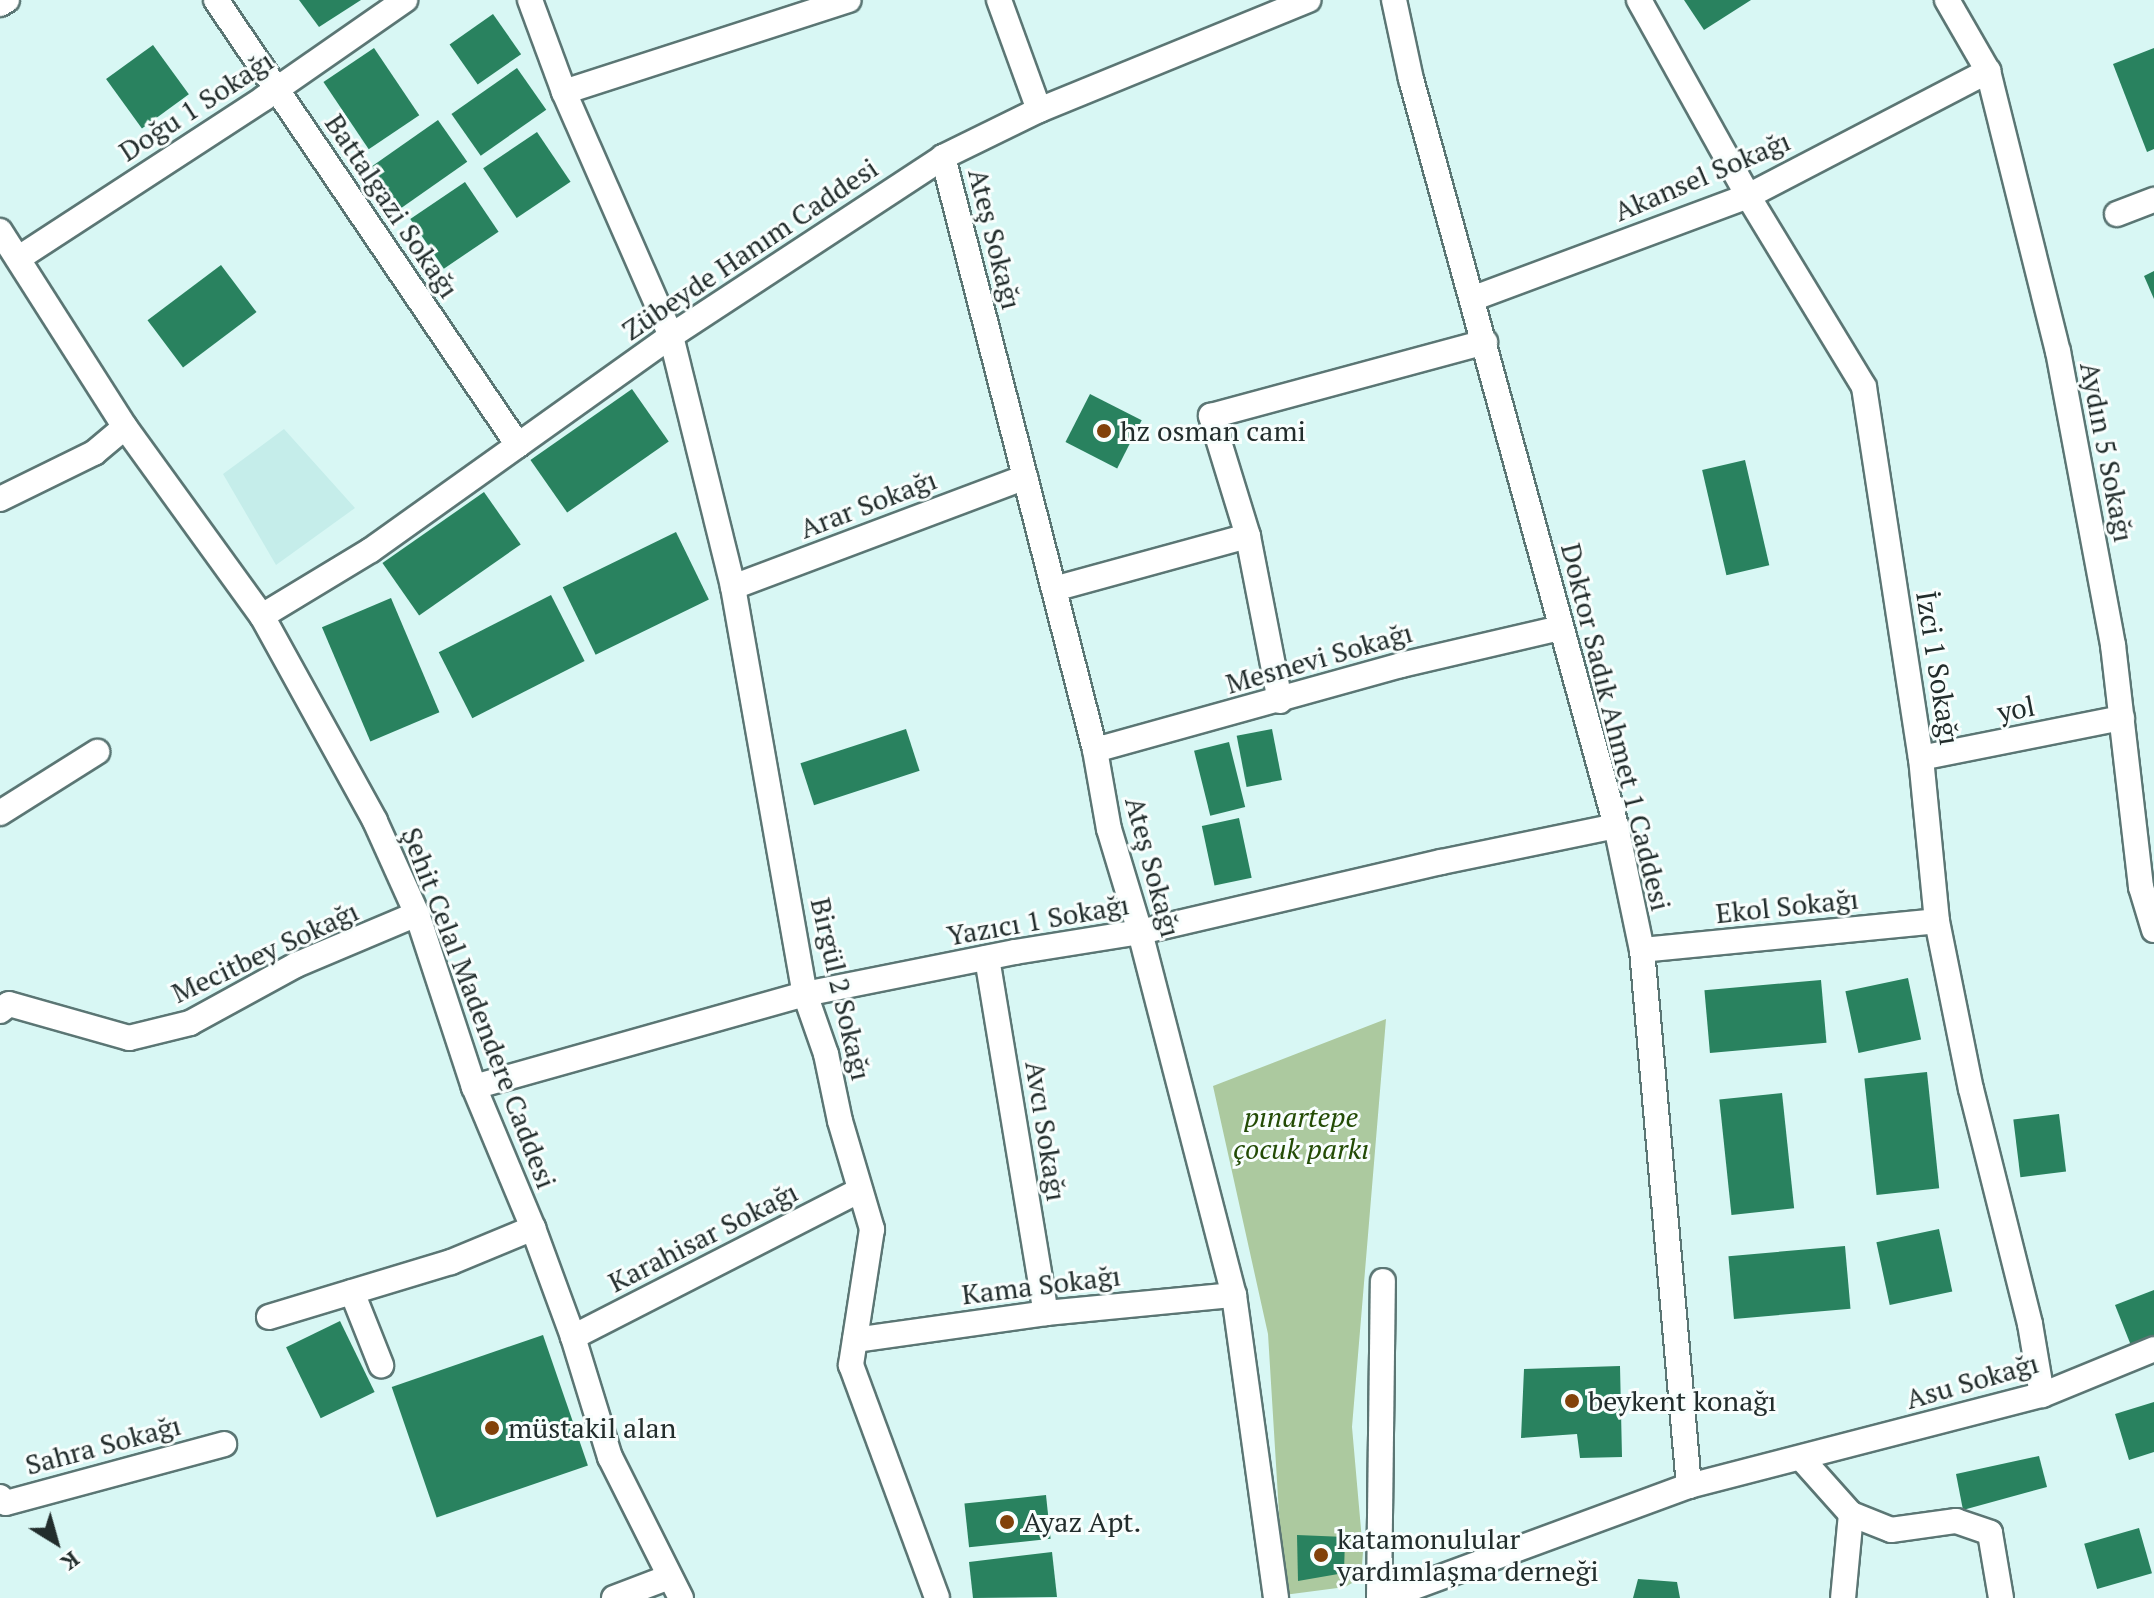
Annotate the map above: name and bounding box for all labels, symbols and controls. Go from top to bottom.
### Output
street label: Doğu 1 Sokağı [113,44,279,168]
street label: Battalgazi Sokağı [318,108,466,304]
street label: Akansel Sokağı [1609,124,1795,228]
street label: Zübeyde Hanım Caddesi [616,151,884,347]
street label: Ateş Sokağı [961,165,1029,313]
street label: Aydın 5 Sokağı [2073,359,2141,545]
place label: hz osman cami [1120,414,1306,448]
marker: hz osman cami [1095,422,1113,440]
street label: Arar Sokağı [795,463,941,545]
street label: Doktor Sadık Ahmet 1 Caddesi [1554,539,1678,915]
street label: İzci 1 Sokağı [1909,589,1967,747]
street label: Mesnevi Sokağı [1222,615,1416,701]
street label: yol [1994,689,2038,729]
street label: Ateş Sokağı [1118,793,1188,941]
street label: Şehit Celal Madendere Caddesi [394,823,564,1193]
street label: Ekol Sokağı [1714,882,1860,930]
street label: Yazıcı 1 Sokağı [944,887,1132,953]
street label: Mecitbey Sokağı [166,894,364,1010]
street label: Birgül 2 Sokağı [804,894,878,1084]
street label: Avcı Sokağı [1018,1059,1074,1203]
park label: pınartepe çocuk parkı [1233,1100,1369,1166]
street label: Karahisar Sokağı [603,1175,803,1299]
street label: Kama Sokağı [960,1259,1122,1311]
street label: Asu Sokağı [1902,1346,2042,1416]
place label: beykent konağı [1588,1384,1777,1418]
marker: beykent konağı [1563,1392,1581,1410]
street label: Sahra Sokağı [22,1408,184,1482]
place label: müstakil alan [508,1411,676,1445]
marker: müstakil alan [483,1419,501,1437]
north arrow [16,1502,96,1582]
place label: Ayaz Apt. [1023,1505,1142,1539]
marker: Ayaz Apt. [998,1513,1016,1531]
place label: katamonulular yardımlaşma derneği [1337,1522,1599,1588]
text: K [56,1545,86,1578]
marker: katamonulular yardımlaşma derneği [1312,1546,1330,1564]

